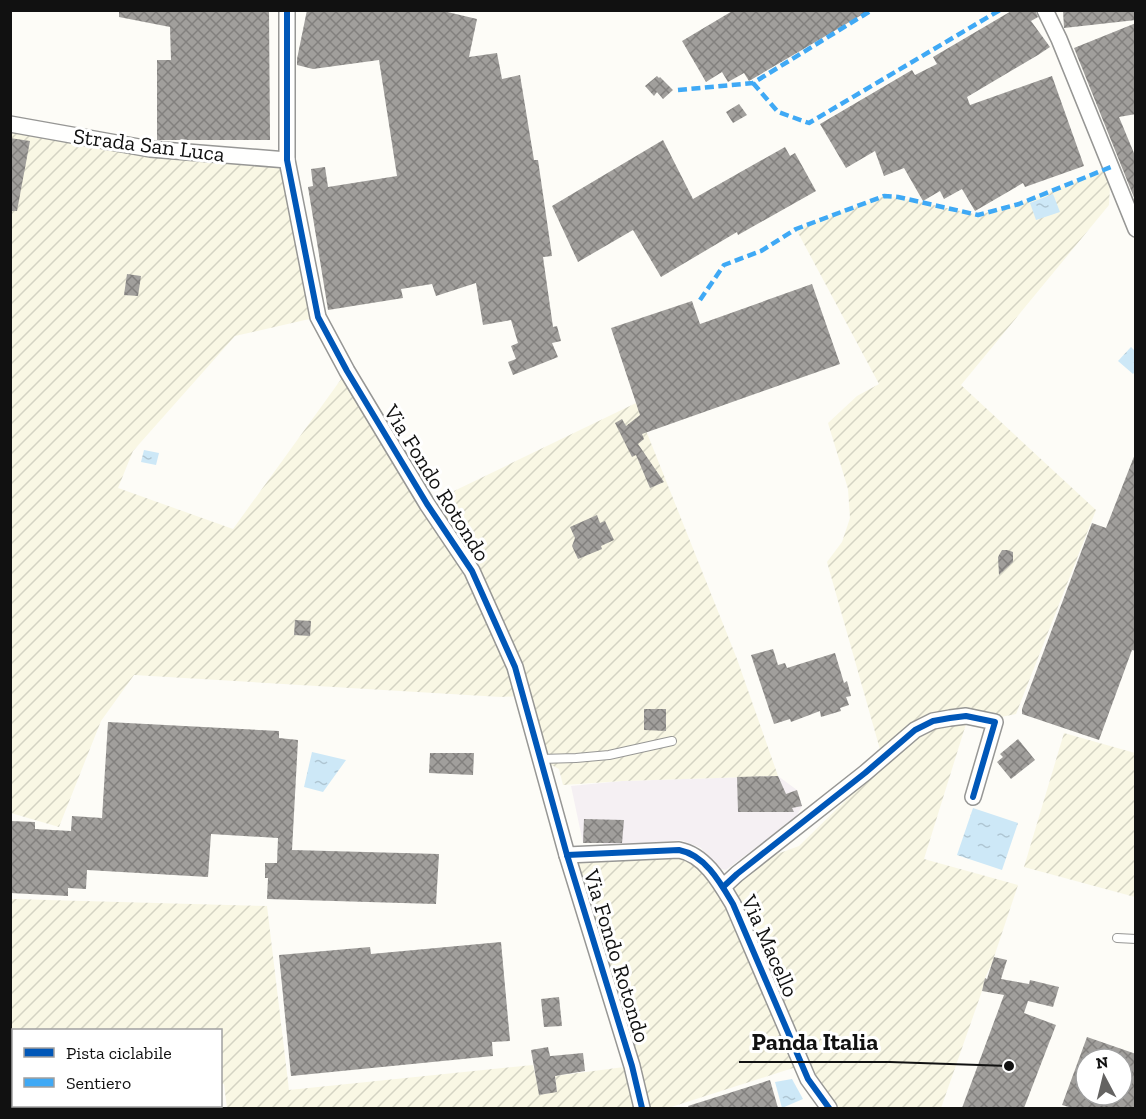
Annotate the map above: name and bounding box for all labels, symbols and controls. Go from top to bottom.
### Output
street label: Strada San Luca [72,122,227,168]
street label: Via Fondo Rotondo [377,399,496,566]
street label: Via Fondo Rotondo [578,865,656,1046]
street label: Via Macello [735,890,804,1001]
callout: Panda Italia [739,1020,890,1062]
text: Panda Italia [752,1027,878,1056]
legend [12,1029,222,1107]
text: Pista ciclabile [66,1042,172,1064]
north arrow [1074,1047,1134,1107]
text: N [1095,1052,1109,1073]
text: Sentiero [66,1072,131,1094]

